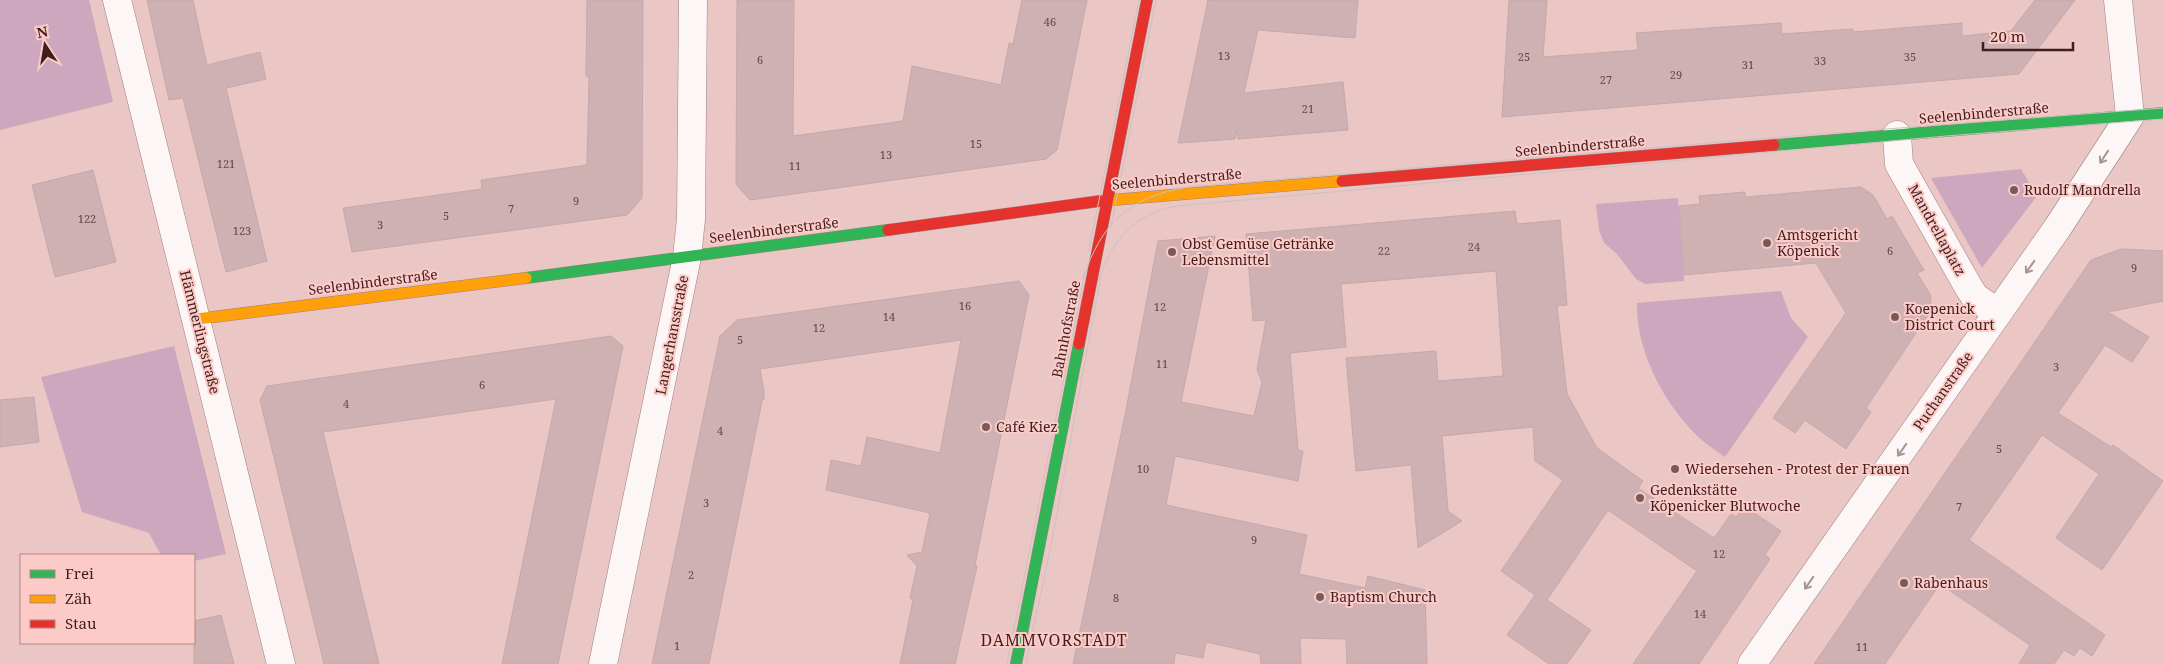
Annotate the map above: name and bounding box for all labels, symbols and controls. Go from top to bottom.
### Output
house number: 46 [1044,14,1056,29]
north arrow [20,20,70,70]
scale bar [1983,20,2073,52]
text: N [35,21,50,42]
text: 20 m [1990,26,2025,46]
house number: 13 [1218,48,1230,63]
house number: 25 [1518,49,1530,64]
house number: 35 [1904,49,1916,64]
house number: 6 [757,52,763,67]
house number: 33 [1814,53,1826,68]
house number: 31 [1742,57,1754,72]
house number: 29 [1670,67,1682,82]
house number: 27 [1600,72,1612,87]
street label: Seelenbinderstraße [1918,97,2050,128]
house number: 21 [1302,101,1314,116]
street label: Seelenbinderstraße [1514,130,1646,161]
house number: 15 [970,136,982,151]
house number: 13 [880,147,892,162]
one-way arrow [2099,149,2109,163]
house number: 121 [217,156,235,171]
house number: 11 [789,158,801,173]
street label: Seelenbinderstraße [1111,163,1243,194]
street label: Mandrellaplatz [1904,180,1971,279]
place label: Rudolf Mandrella [2024,180,2141,199]
marker: Rudolf Mandrella [2008,184,2020,196]
house number: 9 [573,193,579,208]
house number: 7 [508,201,514,216]
house number: 5 [443,208,449,223]
house number: 122 [78,211,96,226]
street label: Seelenbinderstraße [708,212,840,247]
house number: 3 [377,217,383,232]
house number: 123 [233,223,251,238]
place label: Amtsgericht Köpenick [1777,225,1858,260]
place label: Obst Gemüse Getränke Lebensmittel [1182,234,1334,269]
marker: Amtsgericht Köpenick [1761,237,1773,249]
house number: 24 [1468,239,1480,254]
house number: 22 [1378,243,1390,258]
house number: 6 [1887,243,1893,258]
marker: Obst Gemüse Getränke Lebensmittel [1166,246,1178,258]
one-way arrow [2025,260,2035,274]
house number: 9 [2131,260,2137,275]
street label: Seelenbinderstraße [307,264,439,299]
street label: Hämmerlingstraße [176,268,225,396]
street label: Langerhansstraße [651,274,692,396]
street label: Bahnhofstraße [1047,278,1084,379]
house number: 16 [959,298,971,313]
house number: 12 [1154,299,1166,314]
place label: Koepenick District Court [1905,299,1995,334]
house number: 14 [883,309,895,324]
marker: Koepenick District Court [1889,311,1901,323]
house number: 12 [813,320,825,335]
house number: 5 [737,332,743,347]
street label: Puchanstraße [1908,348,1977,434]
house number: 11 [1156,356,1168,371]
house number: 3 [2053,359,2059,374]
house number: 6 [479,377,485,392]
house number: 4 [343,396,349,411]
place label: Café Kiez [996,417,1058,436]
marker: Café Kiez [980,421,992,433]
house number: 4 [717,423,723,438]
house number: 5 [1996,441,2002,456]
one-way arrow [1897,442,1907,456]
place label: Wiedersehen - Protest der Frauen [1685,459,1910,478]
house number: 10 [1137,461,1149,476]
marker: Wiedersehen - Protest der Frauen [1669,463,1681,475]
place label: Gedenkstätte Köpenicker Blutwoche [1650,480,1800,515]
marker: Gedenkstätte Köpenicker Blutwoche [1634,492,1646,504]
house number: 3 [703,495,709,510]
house number: 7 [1956,499,1962,514]
house number: 9 [1251,532,1257,547]
house number: 12 [1713,546,1725,561]
legend [20,554,195,644]
text: Frei [65,563,94,583]
house number: 2 [688,567,694,582]
place label: Rabenhaus [1914,573,1988,592]
one-way arrow [1804,575,1814,589]
marker: Rabenhaus [1898,577,1910,589]
place label: Baptism Church [1330,587,1437,606]
text: Zäh [65,588,92,608]
house number: 8 [1113,590,1119,605]
marker: Baptism Church [1314,591,1326,603]
house number: 14 [1694,606,1706,621]
text: Stau [65,613,97,633]
district label: DAMMVORSTADT [980,629,1128,651]
house number: 1 [674,638,680,653]
house number: 11 [1856,639,1868,654]

